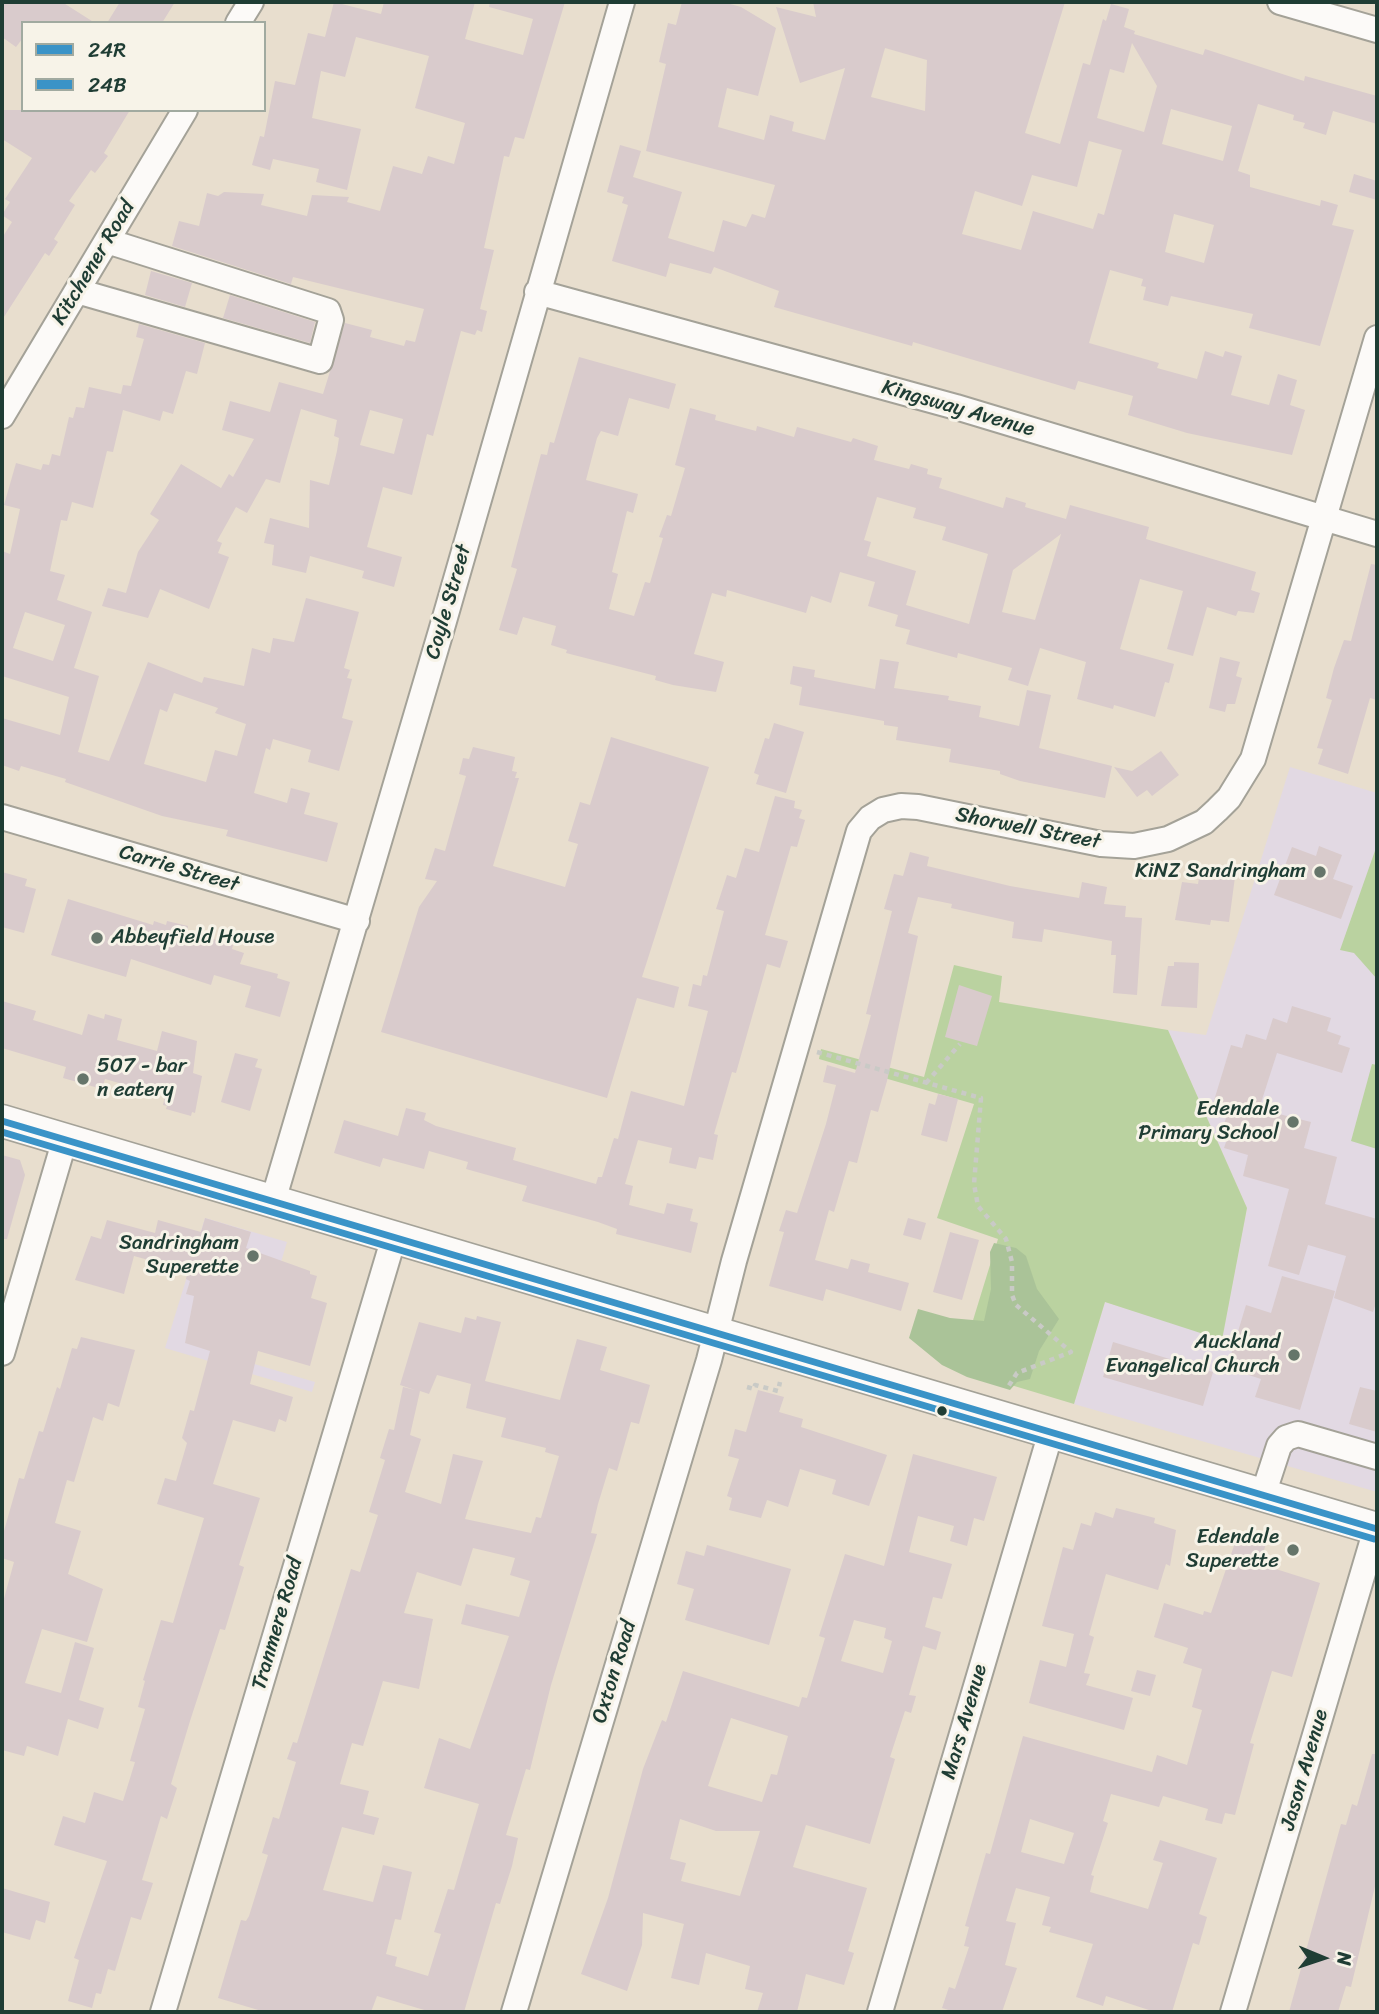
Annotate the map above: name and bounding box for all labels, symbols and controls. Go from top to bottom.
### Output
legend [21,21,266,112]
text: 24R [88,31,126,69]
text: 24B [88,66,127,104]
street label: Kitchener Road [47,196,141,330]
street label: Kingsway Avenue [879,375,1037,443]
street label: Coyle Street [421,542,477,662]
street label: Shorwell Street [953,803,1103,855]
street label: Carrie Street [116,840,242,898]
place label: KiNZ Sandringham [1135,859,1306,885]
marker: KiNZ Sandringham [1312,864,1328,880]
place label: Abbeyfield House [111,925,274,951]
marker: Abbeyfield House [89,930,105,946]
place label: 507 - bar n eatery [97,1054,186,1104]
marker: 507 - bar n eatery [75,1071,91,1087]
place label: Edendale Primary School [1138,1097,1279,1147]
marker: Edendale Primary School [1285,1114,1301,1130]
place label: Sandringham Superette [119,1231,239,1281]
marker: Sandringham Superette [245,1248,261,1264]
place label: Auckland Evangelical Church [1106,1330,1280,1380]
marker: Auckland Evangelical Church [1286,1347,1302,1363]
unlabelled marker [935,1404,949,1418]
place label: Edendale Superette [1186,1525,1279,1575]
marker: Edendale Superette [1285,1542,1301,1558]
street label: Tranmere Road [247,1555,309,1693]
street label: Oxton Road [587,1618,643,1726]
street label: Mars Avenue [937,1662,993,1782]
street label: Jason Avenue [1276,1707,1334,1833]
north arrow [1288,1923,1358,1993]
text: N [1328,1952,1361,1966]

